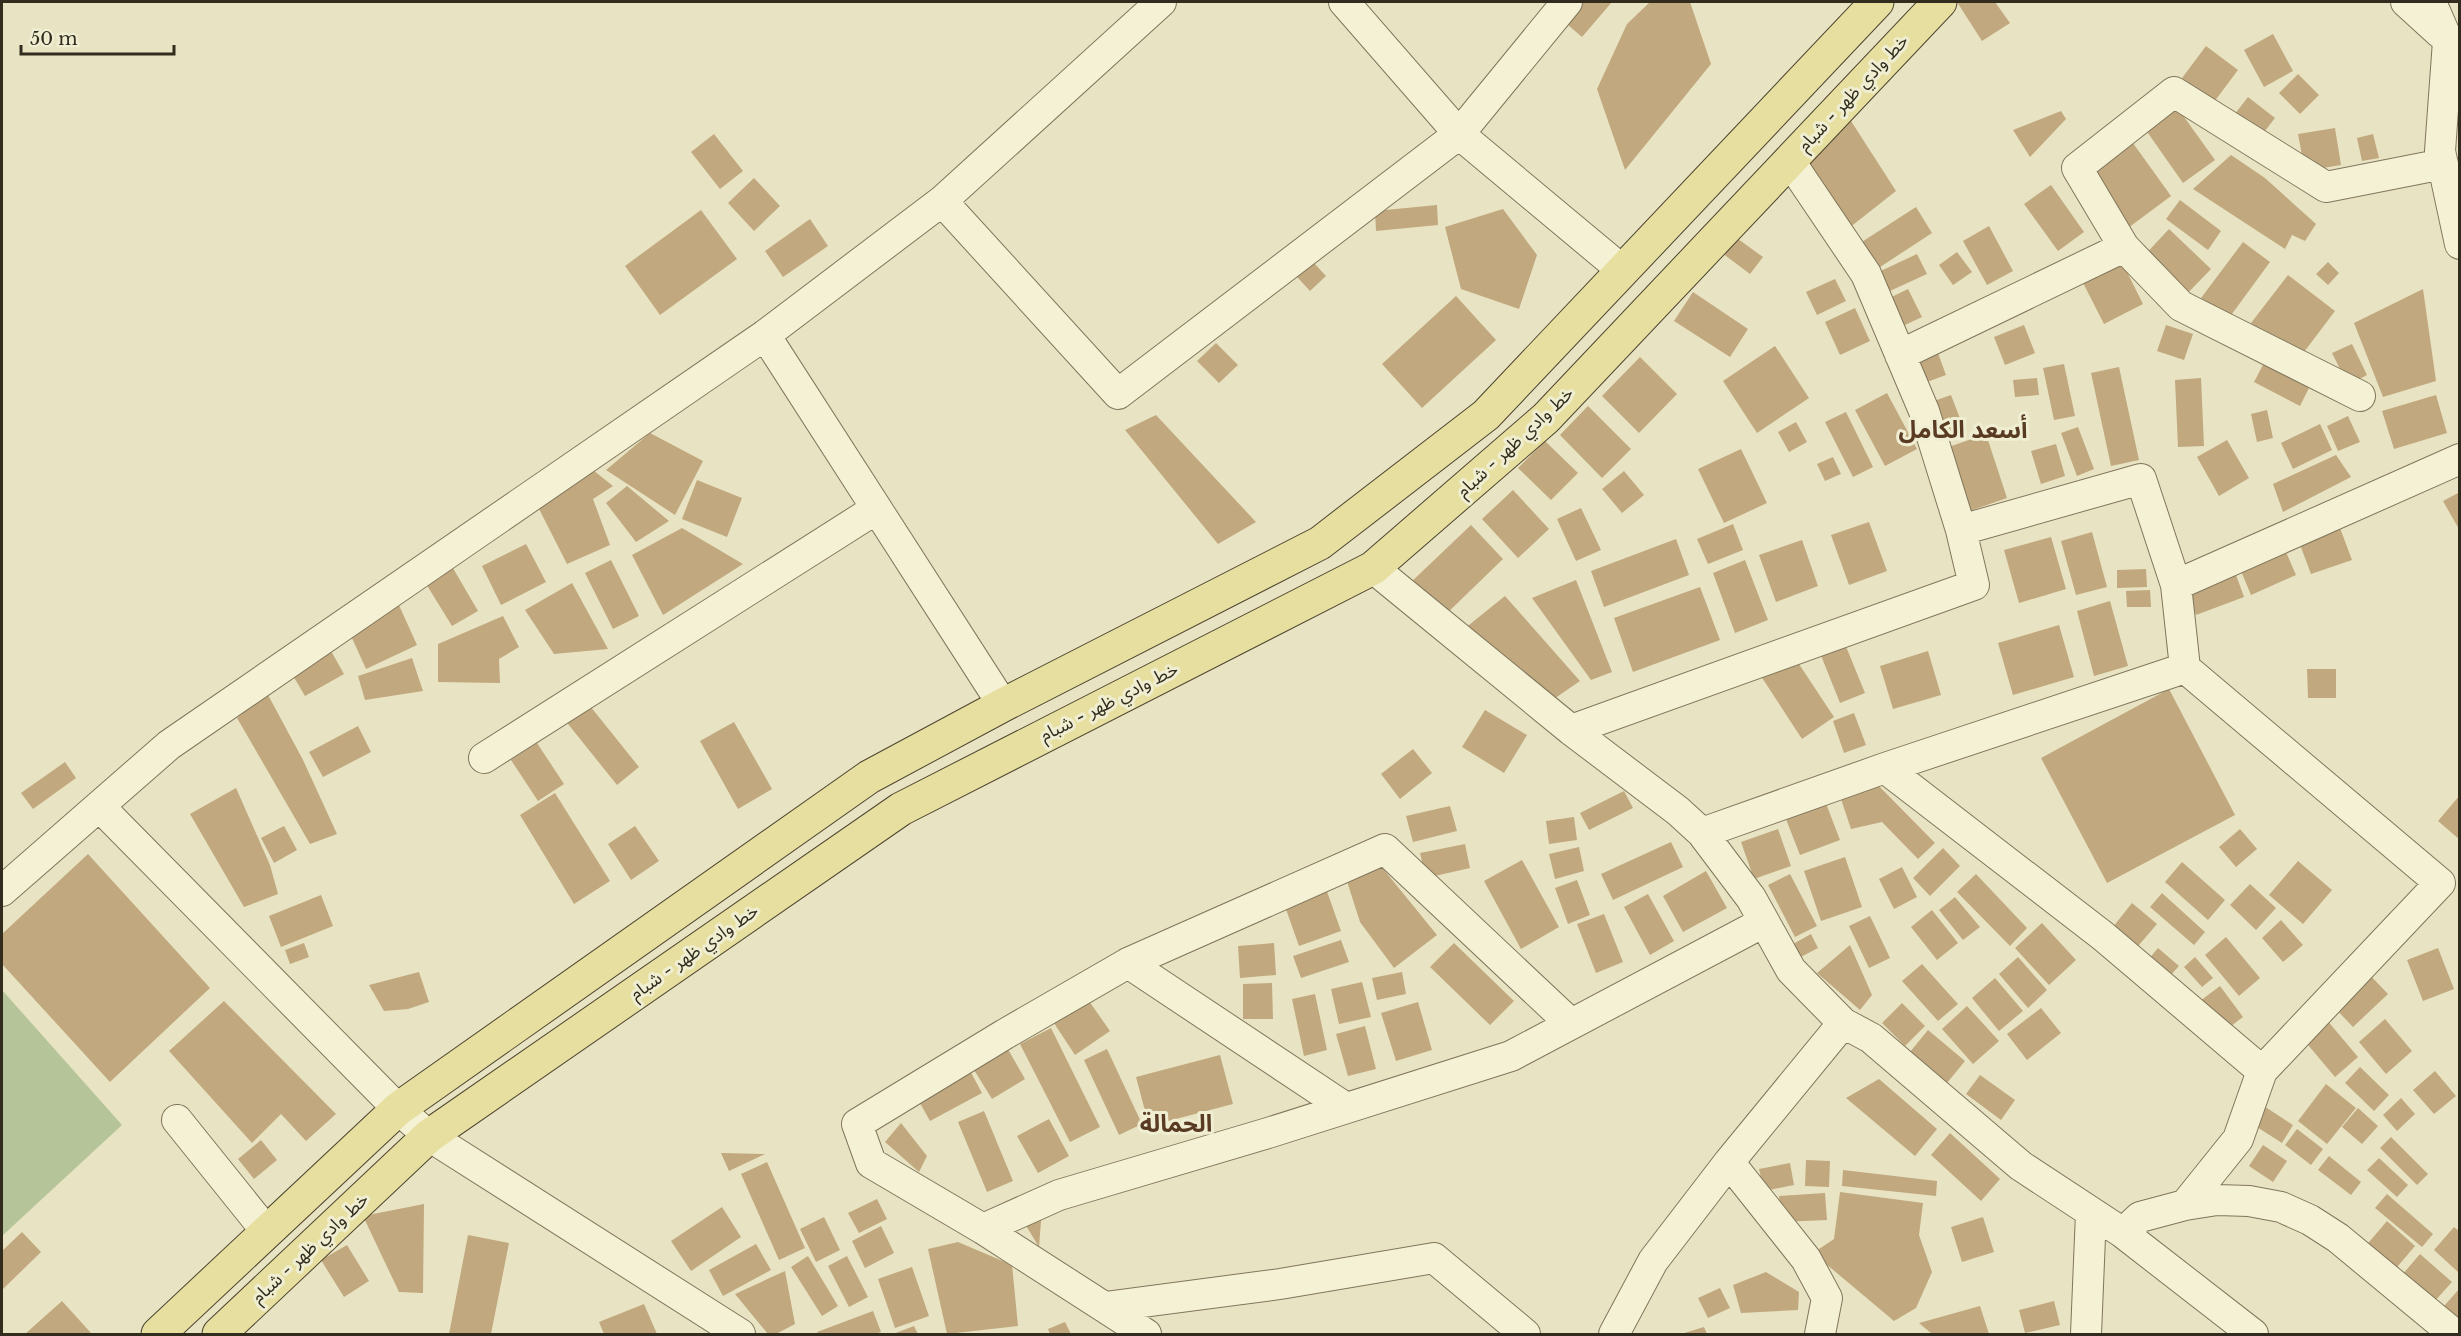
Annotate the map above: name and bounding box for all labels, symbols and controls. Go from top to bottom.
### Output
scale bar [21,18,174,56]
text: 50 m [30,28,78,50]
street label: خط وادي ظهر - شبام [1793,30,1915,158]
street label: خط وادي ظهر - شبام [1452,382,1580,504]
district label: أسعد الكامل [1898,414,2028,444]
street label: خط وادي ظهر - شبام [1036,658,1183,749]
street label: خط وادي ظهر - شبام [625,899,764,1007]
district label: الحمالة [1140,1109,1212,1138]
street label: خط وادي ظهر - شبام [247,1188,375,1310]

